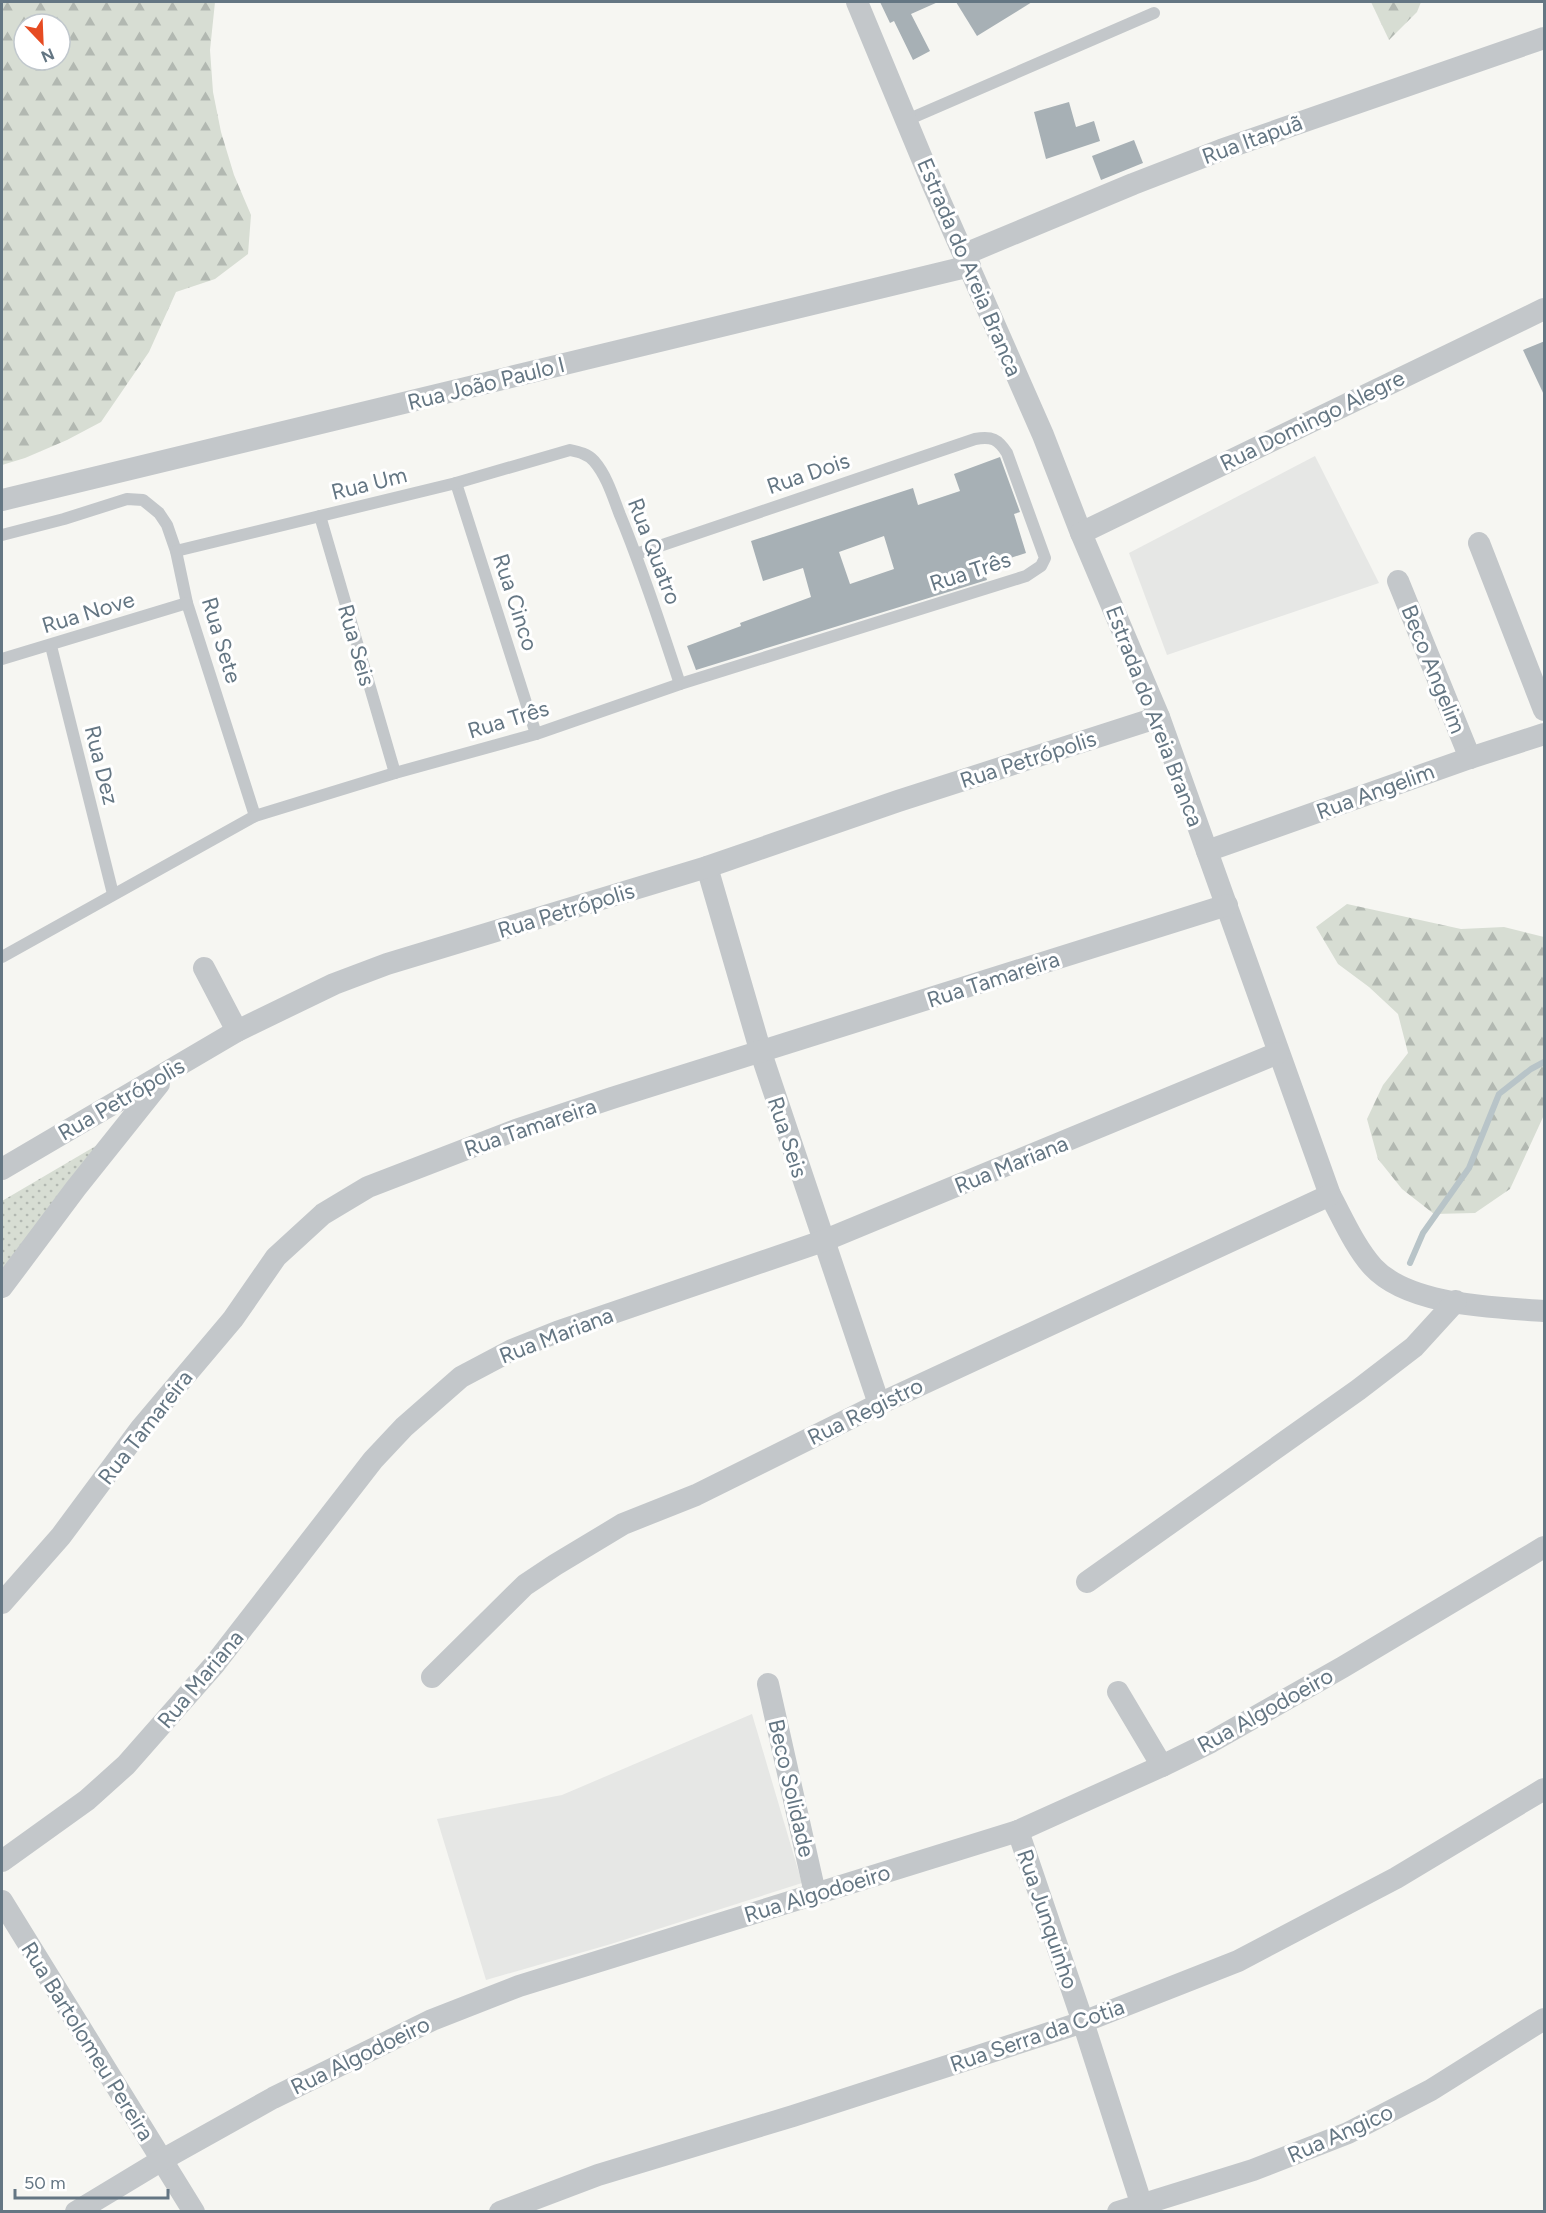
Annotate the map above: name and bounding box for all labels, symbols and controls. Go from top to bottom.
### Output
north arrow [12,12,72,72]
text: N [38,44,57,67]
street label: Rua Itapuã [1198,109,1306,170]
street label: Estrada do Areia Branca [911,154,1028,380]
street label: Rua João Paulo I [405,351,568,416]
street label: Rua Domingo Alegre [1216,364,1409,477]
street label: Rua Dois [763,447,853,500]
street label: Rua Um [329,461,410,506]
street label: Rua Quatro [622,494,687,608]
street label: Rua Três [926,546,1014,597]
street label: Rua Cinco [487,550,544,654]
street label: Rua Nove [39,586,138,639]
street label: Rua Sete [196,594,247,686]
street label: Rua Seis [332,601,381,689]
street label: Beco Angelim [1395,601,1472,737]
street label: Estrada do Areia Branca [1100,602,1209,830]
street label: Rua Três [464,694,552,745]
street label: Rua Dez [79,723,124,808]
street label: Rua Petrópolis [957,725,1100,794]
street label: Rua Angelim [1313,758,1438,825]
street label: Rua Petrópolis [494,877,638,944]
street label: Rua Tamareira [923,945,1063,1014]
street label: Rua Petrópolis [53,1052,189,1147]
street label: Rua Tamareira [461,1092,600,1163]
street label: Rua Seis [762,1093,813,1181]
street label: Rua Mariana [951,1130,1072,1199]
street label: Rua Mariana [495,1301,617,1370]
street label: Rua Tamareira [92,1365,198,1490]
street label: Rua Registro [803,1372,927,1451]
street label: Rua Mariana [152,1625,249,1734]
street label: Rua Algodoeiro [1193,1662,1338,1759]
street label: Beco Solidade [763,1716,821,1860]
street label: Rua Junquinho [1011,1846,1084,1993]
street label: Rua Algodoeiro [741,1858,893,1928]
street label: Rua Bartolomeu Pereira [15,1937,160,2146]
street label: Rua Serra da Cotia [946,1993,1128,2078]
street label: Rua Algodoeiro [286,2010,434,2101]
street label: Rua Angico [1283,2098,1397,2169]
scale bar [15,2162,168,2200]
text: 50 m [24,2172,66,2194]

